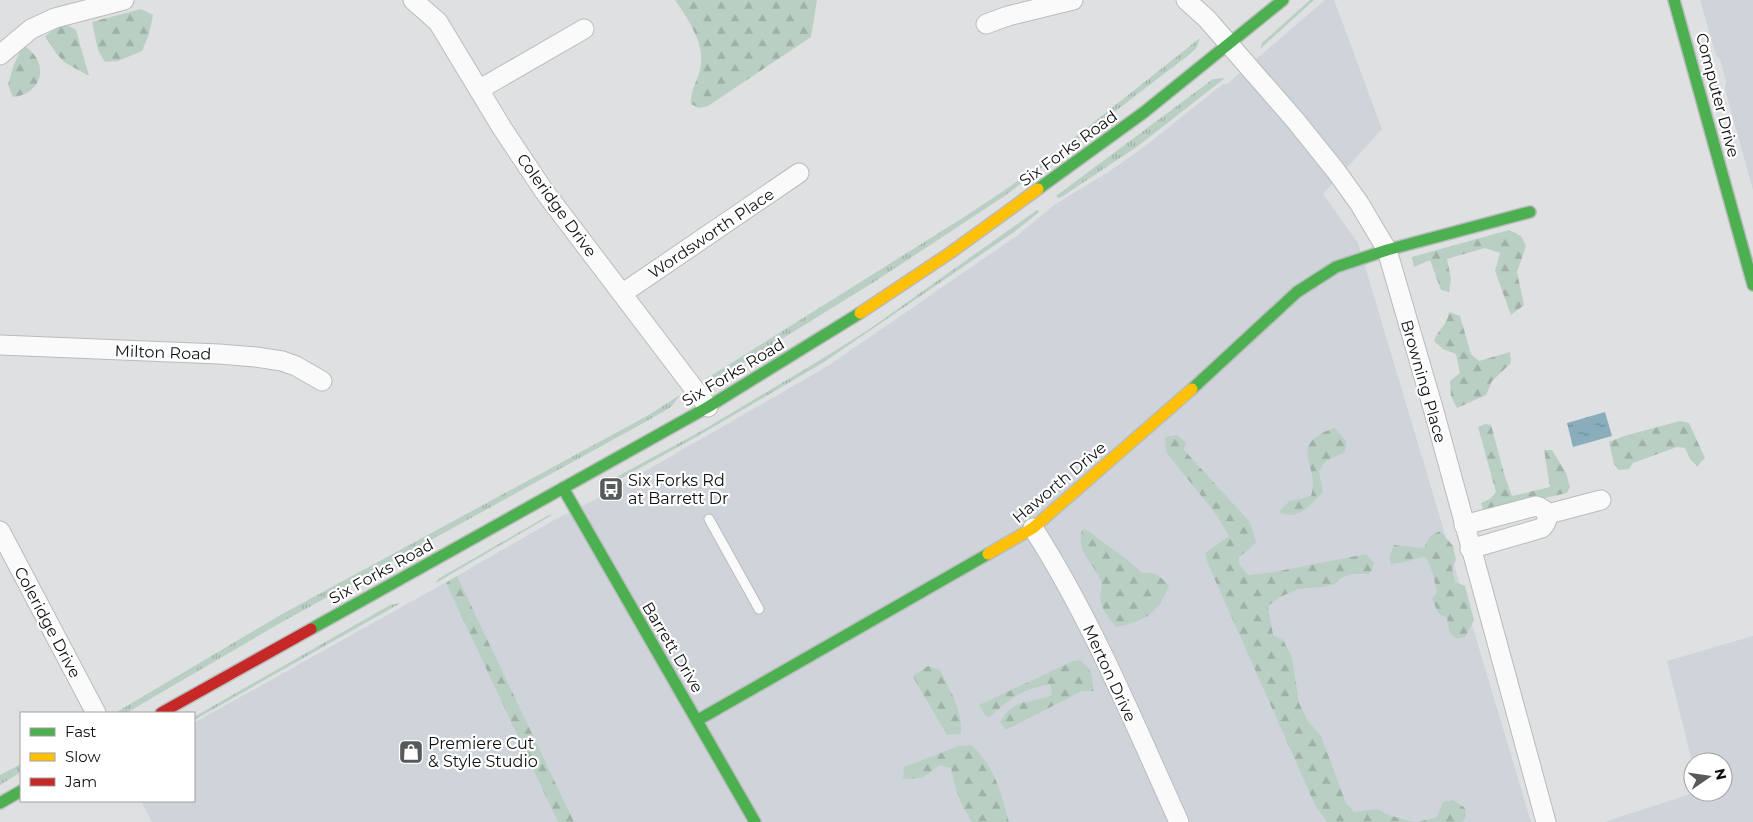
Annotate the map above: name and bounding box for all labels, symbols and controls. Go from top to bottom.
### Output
street label: Computer Drive [1692,31,1743,159]
street label: Six Forks Road [1016,107,1121,190]
street label: Coleridge Drive [513,150,600,261]
street label: Wordsworth Place [645,184,778,283]
street label: Browning Place [1397,317,1450,445]
street label: Six Forks Road [679,334,788,410]
street label: Milton Road [114,341,212,364]
street label: Haworth Drive [1009,438,1110,527]
place label: Six Forks Rd at Barrett Dr [628,471,728,508]
bus stop icon: Six Forks Rd at Barrett Dr [598,476,624,502]
street label: Six Forks Road [326,535,437,608]
street label: Coleridge Drive [10,563,85,681]
street label: Barrett Drive [638,598,707,696]
street label: Merton Drive [1079,622,1140,725]
legend [20,712,195,802]
text: Fast [65,722,96,741]
place label: Premiere Cut & Style Studio [428,734,538,771]
shop icon: Premiere Cut & Style Studio [398,739,424,765]
text: Slow [65,747,101,766]
north arrow [1683,752,1733,802]
text: N [1711,767,1731,782]
text: Jam [64,772,97,791]

